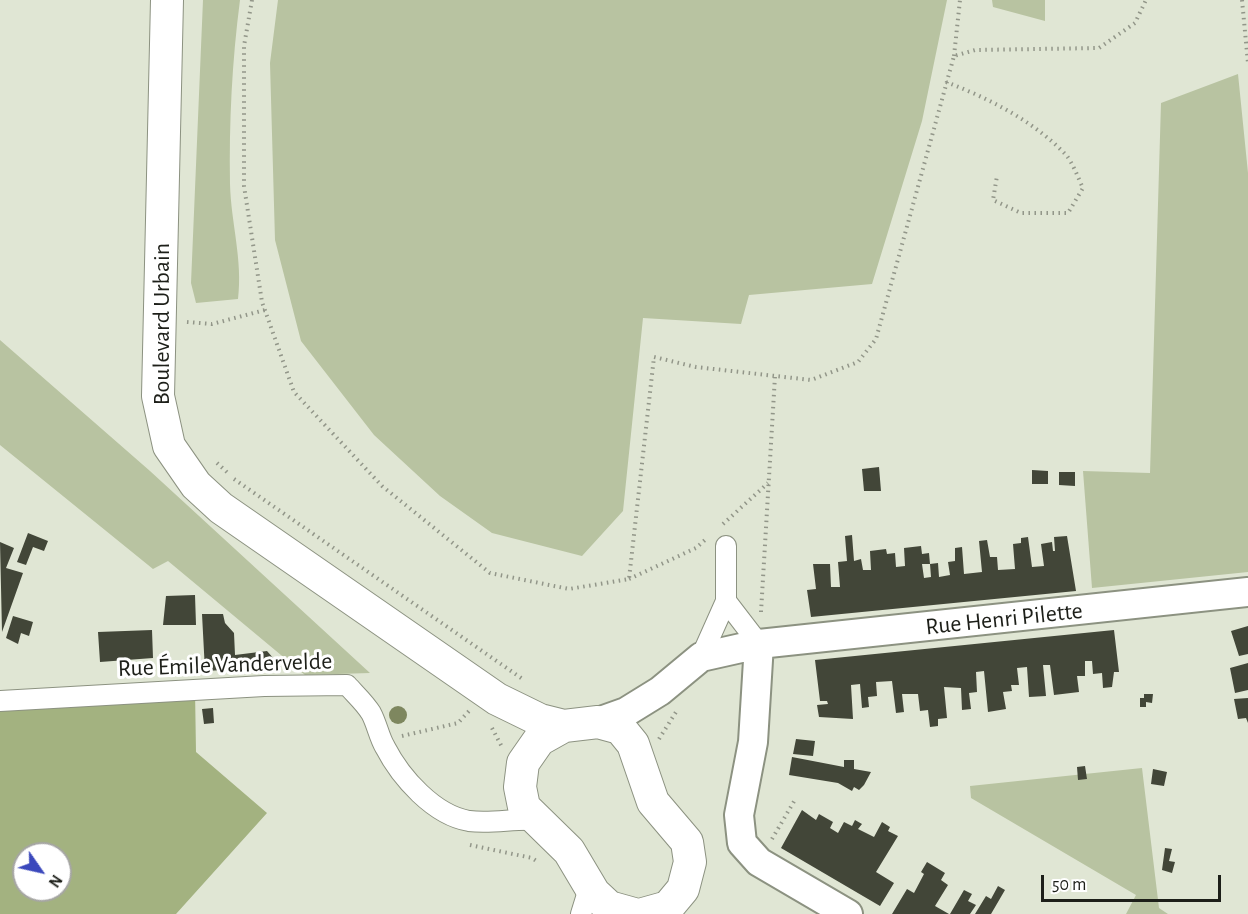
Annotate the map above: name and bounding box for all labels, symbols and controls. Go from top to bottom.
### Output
street label: Boulevard Urbain [148,243,176,405]
street label: Rue Henri Pilette [924,596,1084,642]
street label: Rue Émile Vandervelde [117,647,333,683]
north arrow [12,842,72,902]
scale bar [1044,863,1224,901]
text: N [46,872,65,890]
text: 50 m [1052,876,1086,894]

